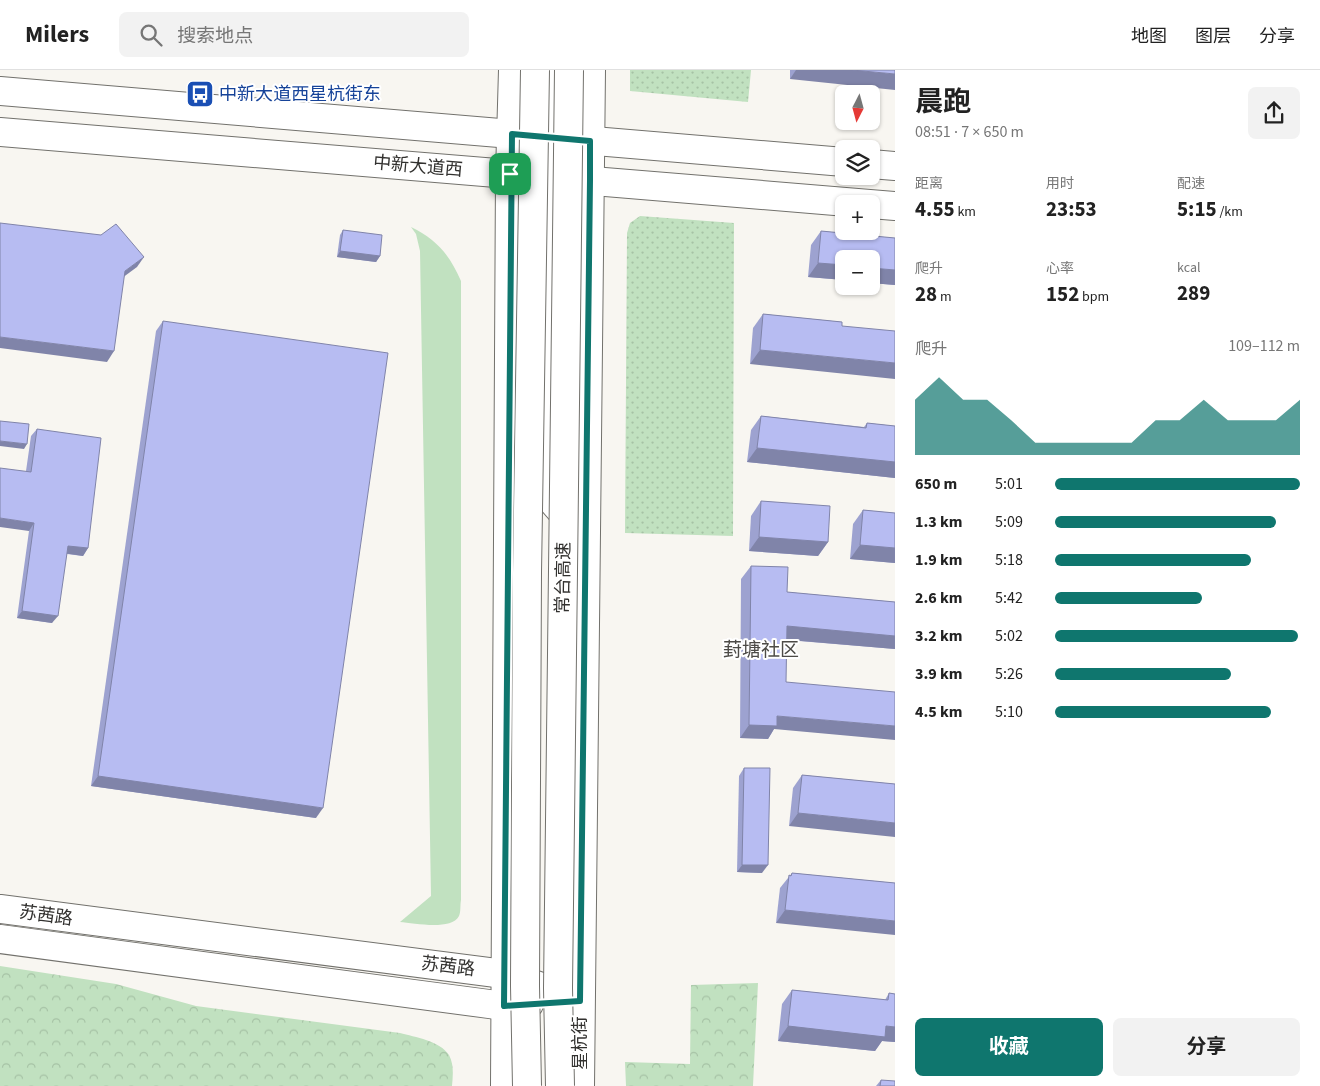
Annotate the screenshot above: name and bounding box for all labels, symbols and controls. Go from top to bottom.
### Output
search box [119,12,469,57]
text: Milers [25,17,89,52]
icon: search [137,21,165,49]
text: 搜索地点 [177,23,253,50]
text: 地图 [1131,24,1167,49]
text: 图层 [1195,24,1231,49]
text: 分享 [1259,24,1295,49]
bus stop icon: 中新大道西星杭街东 [185,79,215,109]
place label: 中新大道西星杭街东 [219,82,381,107]
text: 晨跑 [915,82,971,122]
north arrow [835,85,880,130]
map controls [835,85,880,295]
button: share [1248,87,1300,139]
text: 08:51 · 7 × 650 m [915,121,1024,143]
button: layers [835,140,880,185]
street label: 中新大道西 [372,150,464,183]
pin [489,153,531,195]
icon: arrive [496,160,524,188]
text: 距离 [915,174,943,194]
text: 用时 [1046,174,1074,194]
text: 配速 [1177,174,1205,194]
text: 4.55 [915,194,955,224]
text: 23:53 [1046,194,1097,224]
text: 5:15 [1177,194,1217,224]
button: + [835,195,880,240]
text: km [955,202,976,222]
text: /km [1217,202,1243,222]
button: − [835,250,880,295]
text: kcal [1177,258,1201,278]
text: 爬升 [915,259,943,279]
text: 心率 [1046,259,1074,279]
text: 289 [1177,278,1210,308]
text: 28 [915,279,937,309]
text: 152 [1046,279,1079,309]
text: m [937,287,952,307]
text: bpm [1079,287,1109,307]
text: 109–112 m [1228,335,1300,357]
text: 爬升 [915,338,947,360]
text: 650 m [915,473,957,495]
text: 5:01 [995,473,1023,495]
text: 1.3 km [915,511,962,533]
text: 5:09 [995,511,1023,533]
street label: 常台高速 [550,542,577,614]
text: 1.9 km [915,549,962,571]
text: 5:18 [995,549,1023,571]
text: 2.6 km [915,587,962,609]
text: 5:42 [995,587,1023,609]
text: 3.2 km [915,625,962,647]
text: 5:02 [995,625,1023,647]
district label: 葑塘社区 [723,637,799,664]
text: 3.9 km [915,663,962,685]
text: 5:26 [995,663,1023,685]
text: 4.5 km [915,701,962,723]
text: 5:10 [995,701,1023,723]
street label: 苏茜路 [17,899,74,932]
street label: 苏茜路 [420,951,476,982]
street label: 星杭街 [568,1016,593,1070]
button: 收藏 [915,1018,1103,1076]
button: 分享 [1113,1018,1300,1076]

